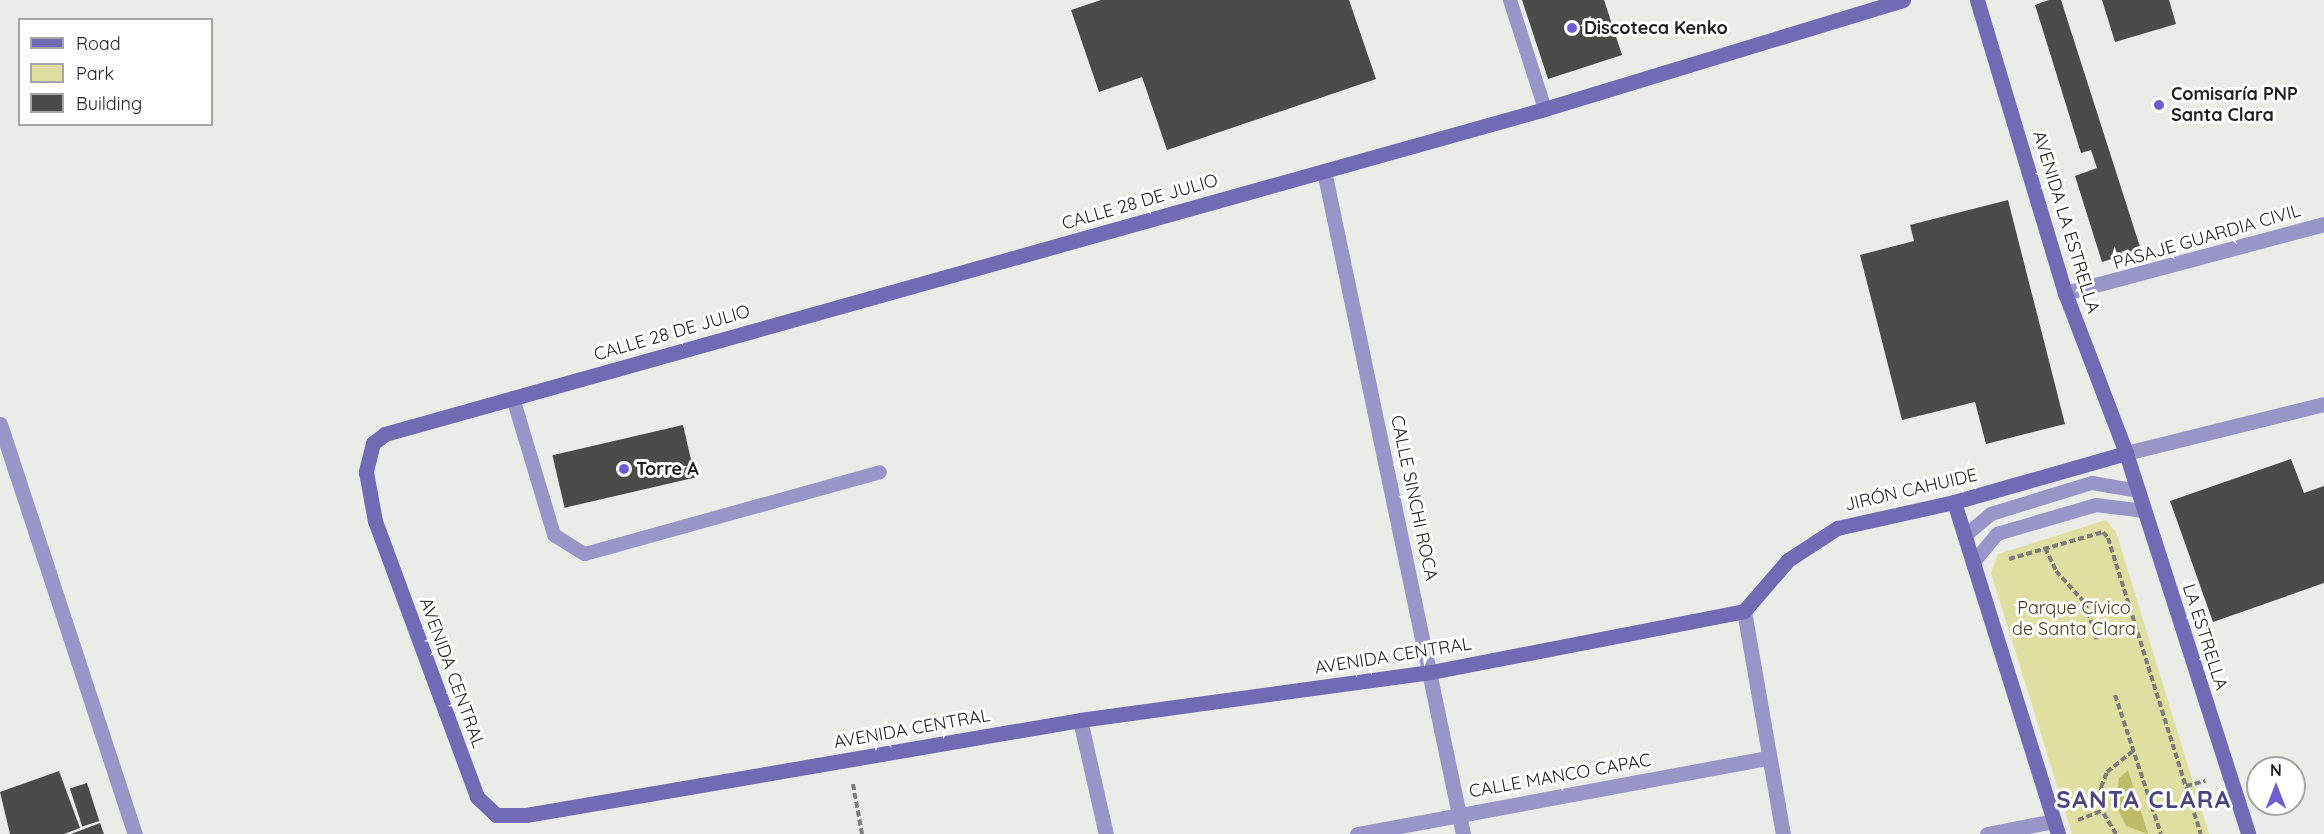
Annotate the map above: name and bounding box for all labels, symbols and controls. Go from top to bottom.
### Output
place label: Discoteca Kenko [1584,17,1728,39]
legend [18,18,213,126]
marker: Discoteca Kenko [1565,21,1579,35]
text: Road [76,32,121,55]
text: Park [76,62,114,85]
place label: Comisaría PNP Santa Clara [2171,84,2298,127]
text: Building [76,92,142,115]
marker: Comisaría PNP Santa Clara [2152,98,2166,112]
street label: AVENIDA LA ESTRELLA [2028,128,2104,316]
street label: CALLE 28 DE JULIO [1059,169,1221,235]
street label: PASAJE GUARDIA CIVIL [2111,200,2303,274]
street label: CALLE 28 DE JULIO [591,300,753,366]
street label: CALLE SINCHI ROCA [1386,413,1442,583]
place label: Torre A [636,458,699,480]
marker: Torre A [617,462,631,476]
street label: JIRÓN CAHUIDE [1843,464,1979,516]
street label: LA ESTRELLA [2178,581,2232,693]
street label: AVENIDA CENTRAL [415,595,489,751]
park label: Parque Cívico de Santa Clara [2012,598,2136,640]
street label: AVENIDA CENTRAL [1313,633,1473,679]
street label: AVENIDA CENTRAL [832,705,992,753]
street label: CALLE MANCO CAPAC [1467,749,1653,803]
north arrow [2246,756,2306,816]
text: N [2270,760,2282,780]
district label: SANTA CLARA [2056,786,2232,814]

